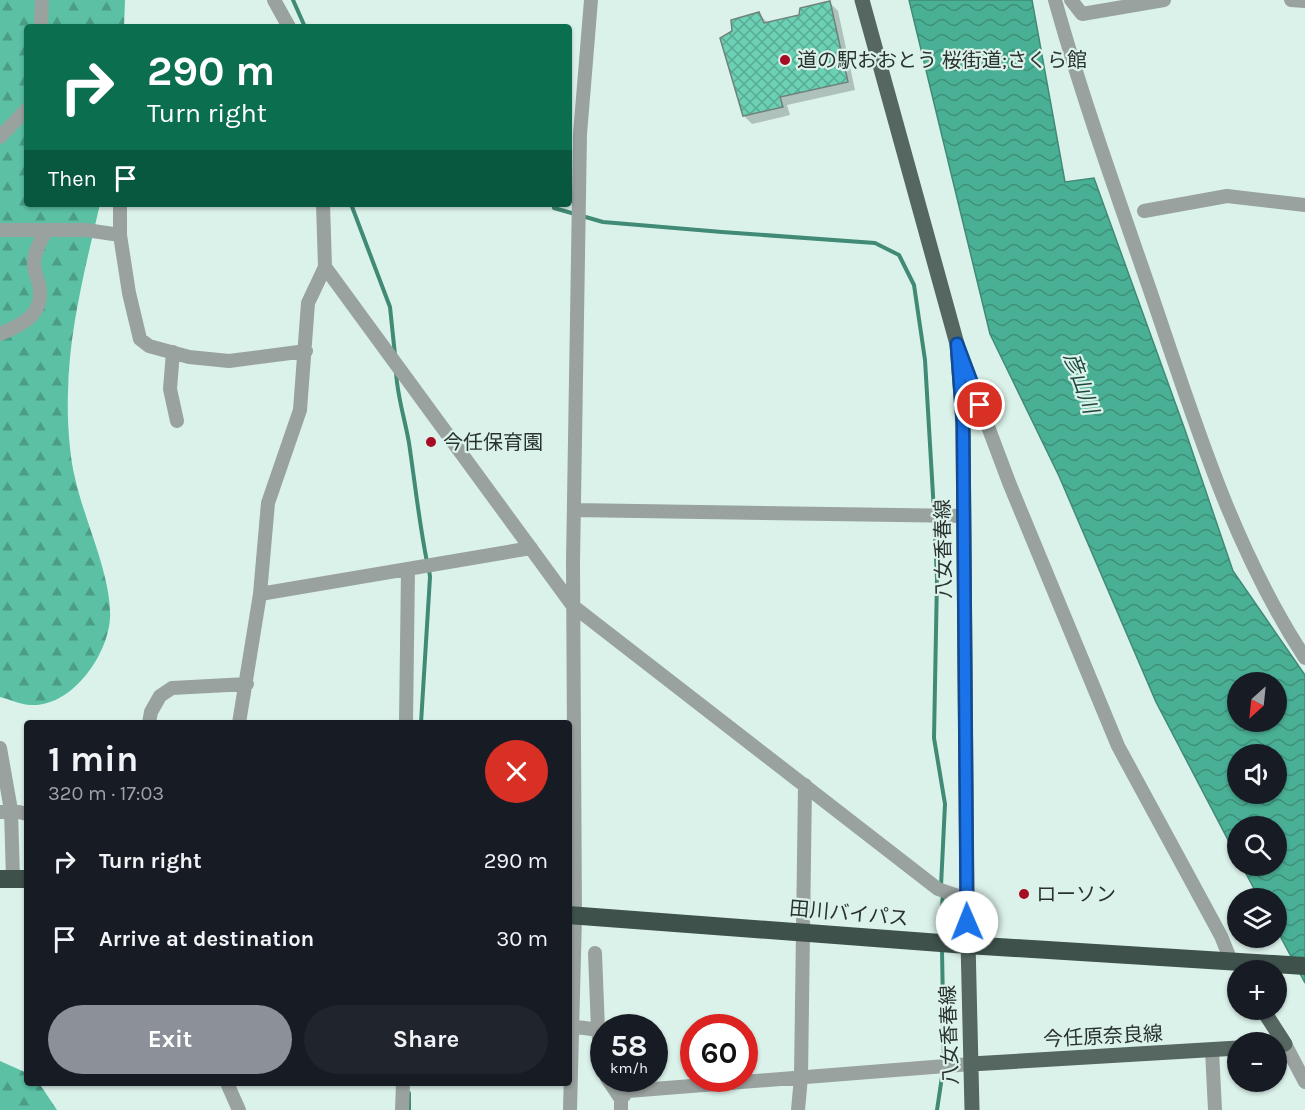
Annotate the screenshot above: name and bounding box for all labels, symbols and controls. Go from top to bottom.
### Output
text: 290 m [147,46,275,96]
icon: right [48,48,126,126]
place label: 道の駅おおとう 桜街道;さくら館 [797,49,1087,72]
marker: 道の駅おおとう 桜街道;さくら館 [778,53,792,67]
text: Turn right [147,97,267,129]
icon: arrive [109,162,142,195]
text: Then [48,166,97,192]
water label: 彦山川 [1059,349,1104,419]
pin [954,379,1005,430]
icon: arrive [963,388,996,421]
place label: 今任保育園 [443,431,543,454]
marker: 今任保育園 [424,435,438,449]
street label: 八女香春線 [931,499,956,599]
north arrow [1227,672,1287,732]
map controls [1227,672,1287,1092]
text: 1 min [48,738,138,780]
button: close [485,740,548,803]
button: sound [1227,744,1287,804]
text: 320 m · 17:03 [48,782,164,805]
button: search [1227,816,1287,876]
icon: right [48,845,81,878]
text: Turn right [99,848,202,874]
text: 290 m [484,848,548,874]
place label: ローソン [1036,883,1116,906]
marker: ローソン [1017,887,1031,901]
button: layers [1227,888,1287,948]
position arrow [935,890,999,954]
street label: 田川バイパス [788,897,910,930]
icon: arrive [48,923,81,956]
text: Arrive at destination [99,926,314,952]
text: 30 m [496,926,548,952]
button: + [1227,960,1287,1020]
street label: 八女香春線 [936,985,963,1085]
button: Exit [48,1005,292,1074]
button: Share [304,1005,548,1074]
speed limit sign: 60 [680,1014,758,1092]
street label: 今任原奈良線 [1043,1022,1164,1051]
text: 58 [611,1028,647,1064]
button: − [1227,1032,1287,1092]
text: km/h [610,1059,648,1077]

